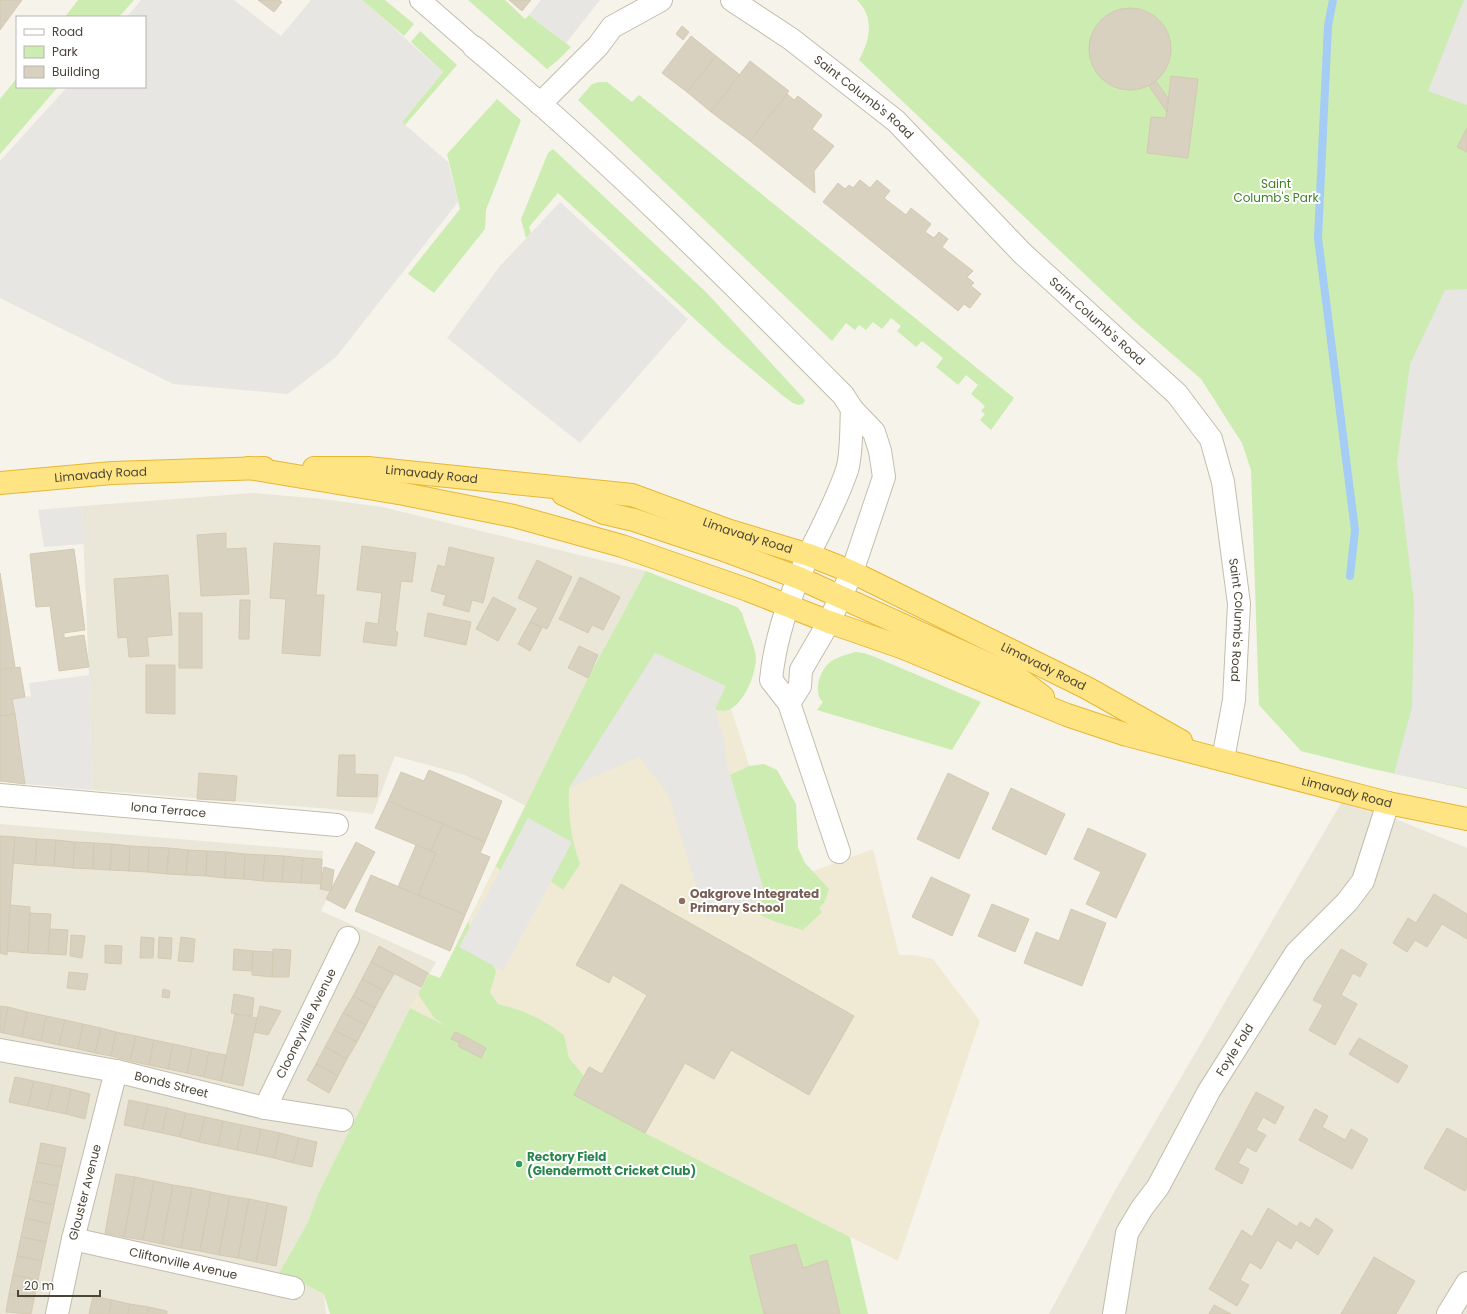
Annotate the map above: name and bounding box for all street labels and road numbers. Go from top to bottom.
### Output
street label: Saint Columb's Road [811,51,918,143]
street label: Saint Columb's Road [1046,273,1149,369]
street label: Limavady Road [385,461,479,487]
street label: Limavady Road [54,463,147,486]
street label: Limavady Road [701,513,794,557]
street label: Saint Columb's Road [1225,557,1248,682]
street label: Limavady Road [998,638,1089,694]
street label: Limavady Road [1300,772,1394,812]
street label: Iona Terrace [130,798,207,821]
street label: Clooneyville Avenue [272,965,340,1081]
street label: Foyle Fold [1212,1020,1257,1079]
street label: Bonds Street [133,1067,210,1102]
street label: Glouster Avenue [64,1142,105,1242]
street label: Cliftonville Avenue [128,1243,239,1283]

